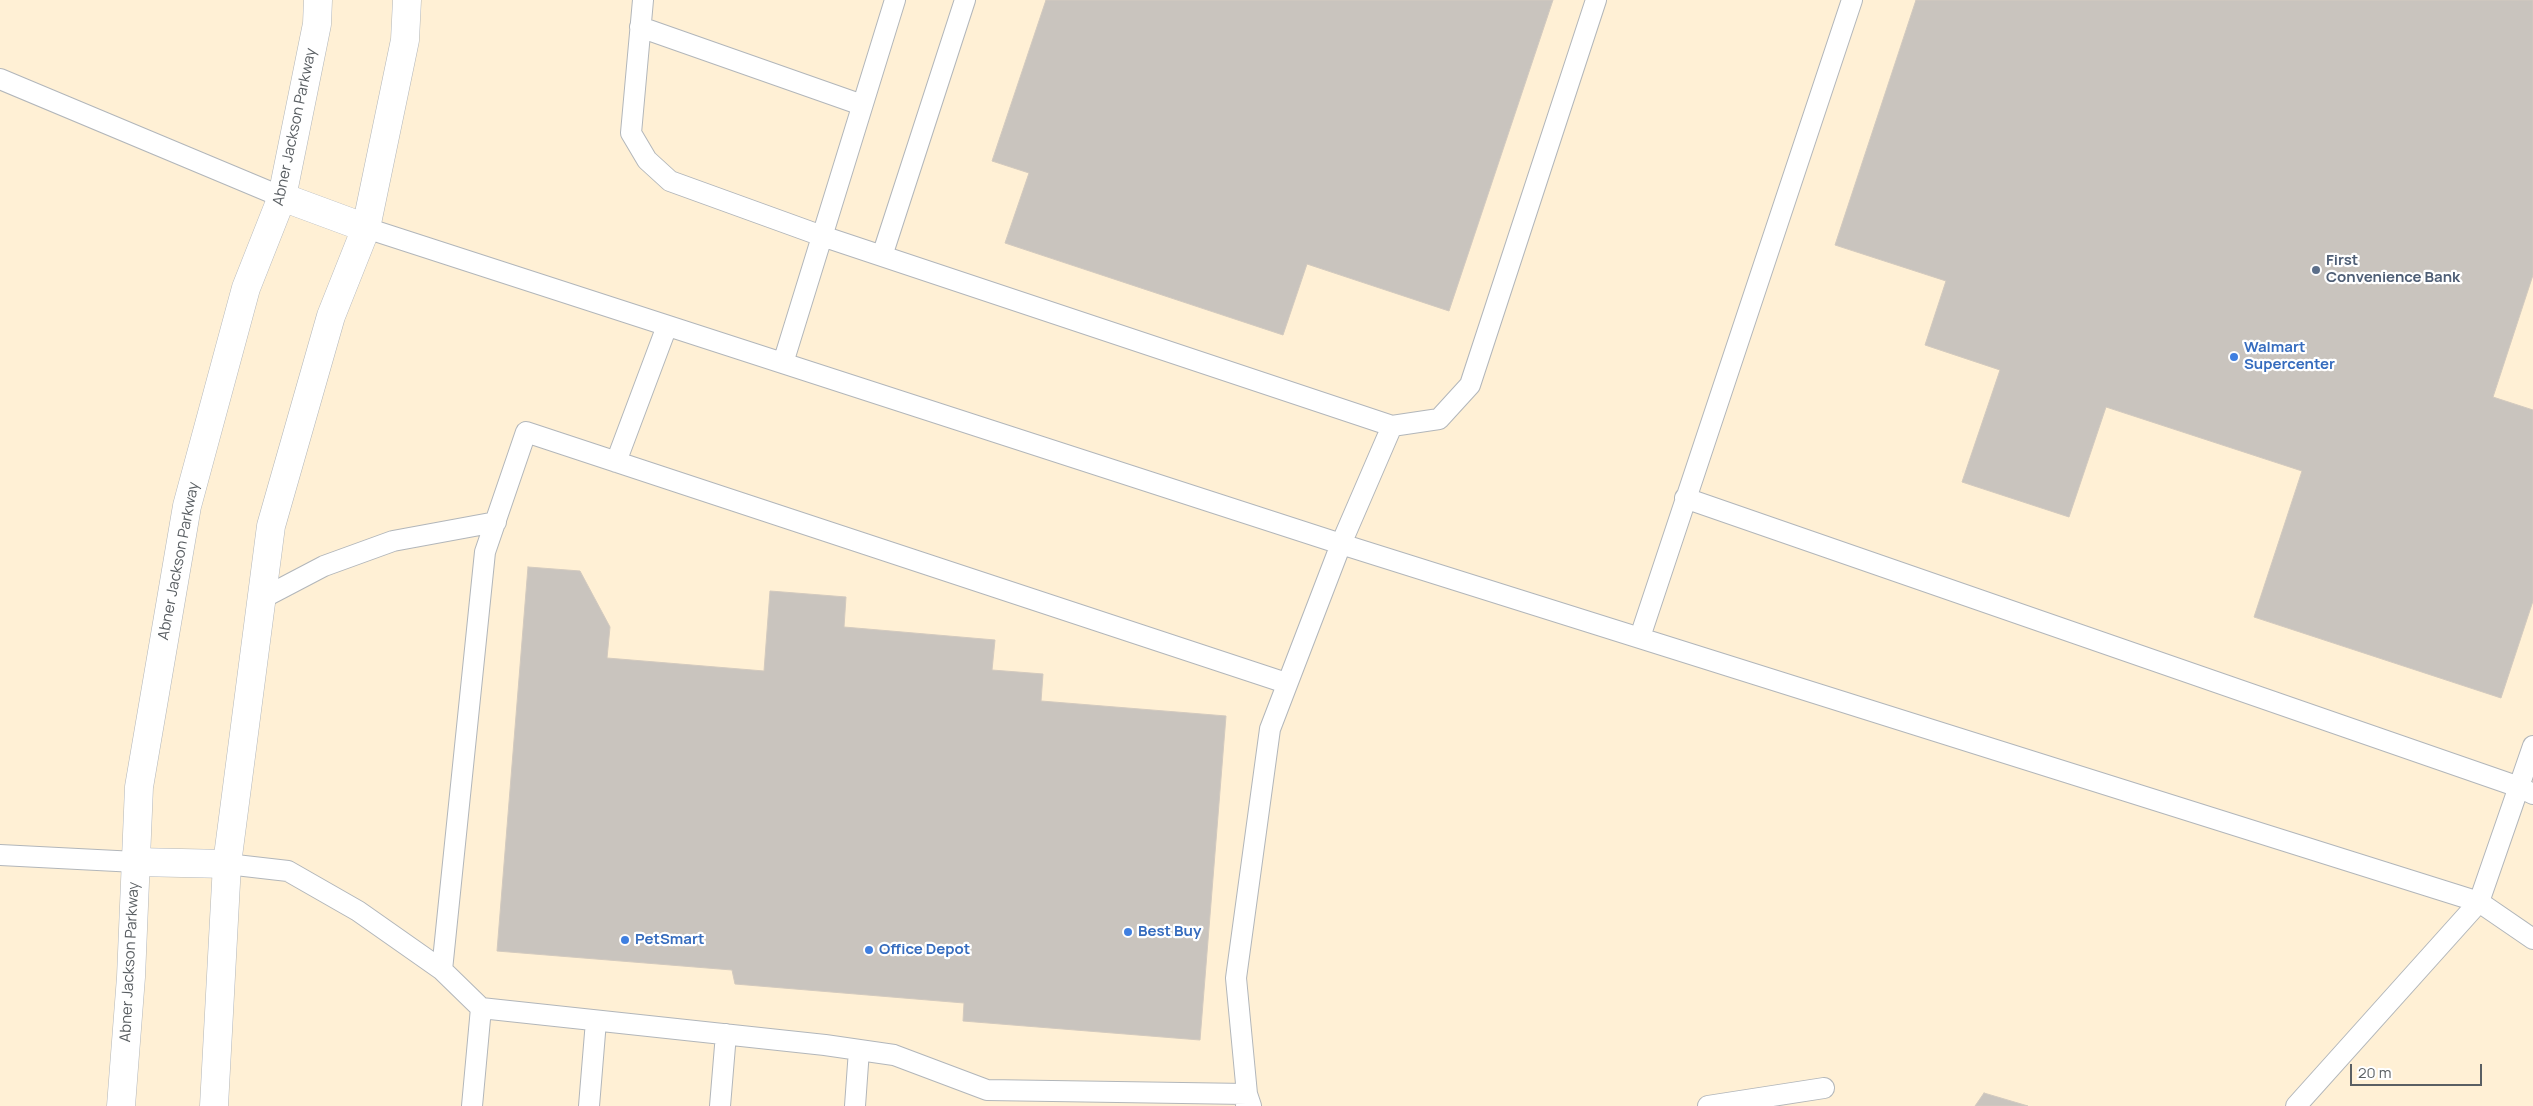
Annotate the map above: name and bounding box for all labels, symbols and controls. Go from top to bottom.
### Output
street label: Abner Jackson Parkway [269,47,321,207]
place label: First Convenience Bank [2326,252,2460,287]
marker: First Convenience Bank [2310,264,2322,276]
place label: Walmart Supercenter [2244,339,2335,374]
marker: Walmart Supercenter [2228,351,2240,363]
street label: Abner Jackson Parkway [155,480,203,642]
street label: Abner Jackson Parkway [117,881,143,1043]
place label: Best Buy [1138,923,1201,941]
marker: Best Buy [1122,926,1134,938]
place label: PetSmart [635,931,704,949]
marker: PetSmart [619,934,631,946]
place label: Office Depot [879,941,970,959]
marker: Office Depot [863,944,875,956]
scale bar [2353,1054,2486,1086]
text: 20 m [2358,1062,2391,1083]

